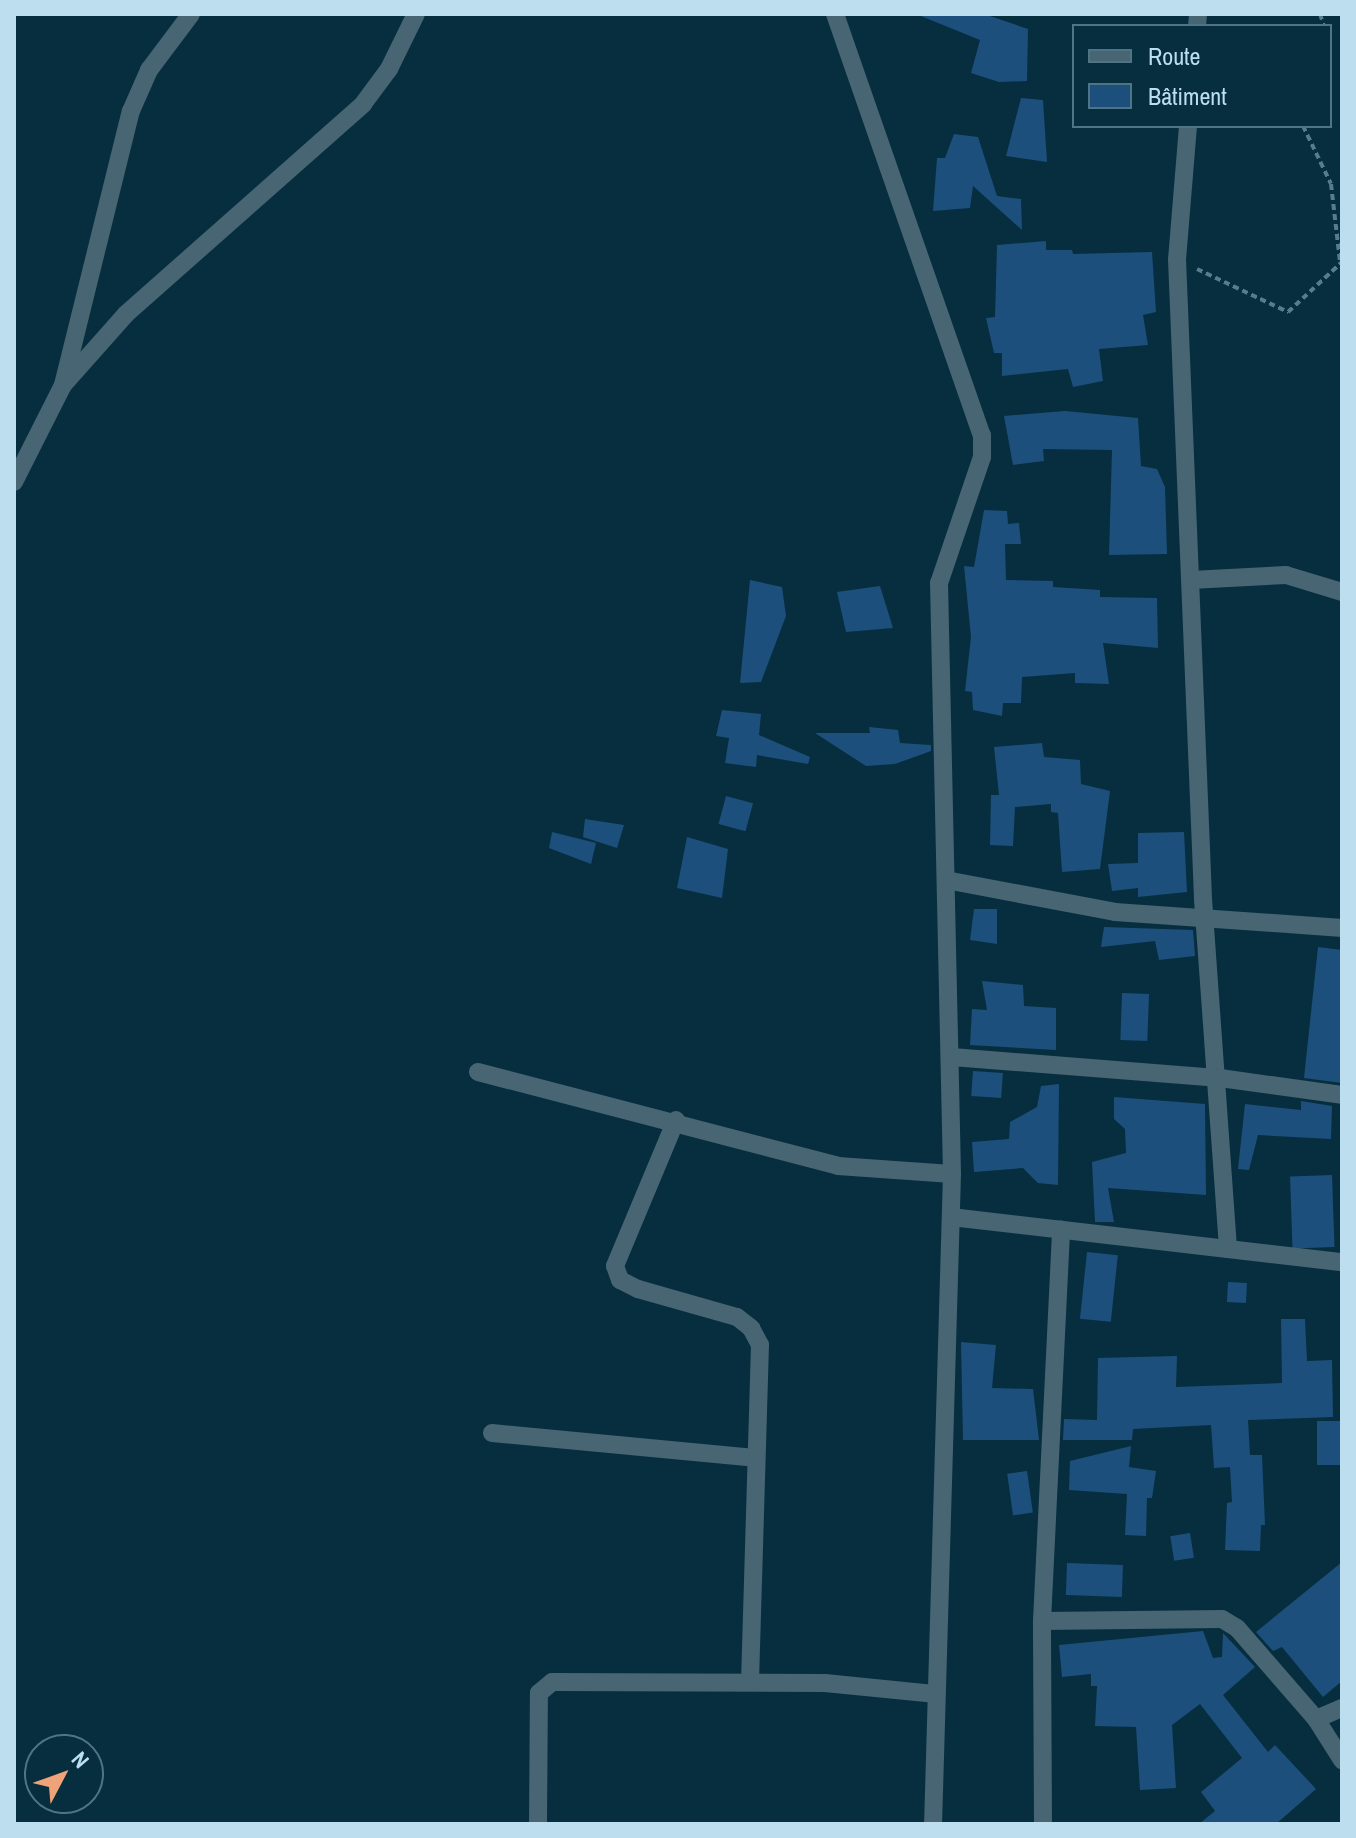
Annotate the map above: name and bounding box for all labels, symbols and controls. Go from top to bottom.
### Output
legend [1072,24,1332,128]
text: Route [1148,40,1201,72]
text: Bâtiment [1148,80,1227,112]
north arrow [24,1734,104,1814]
text: N [65,1745,96,1774]

